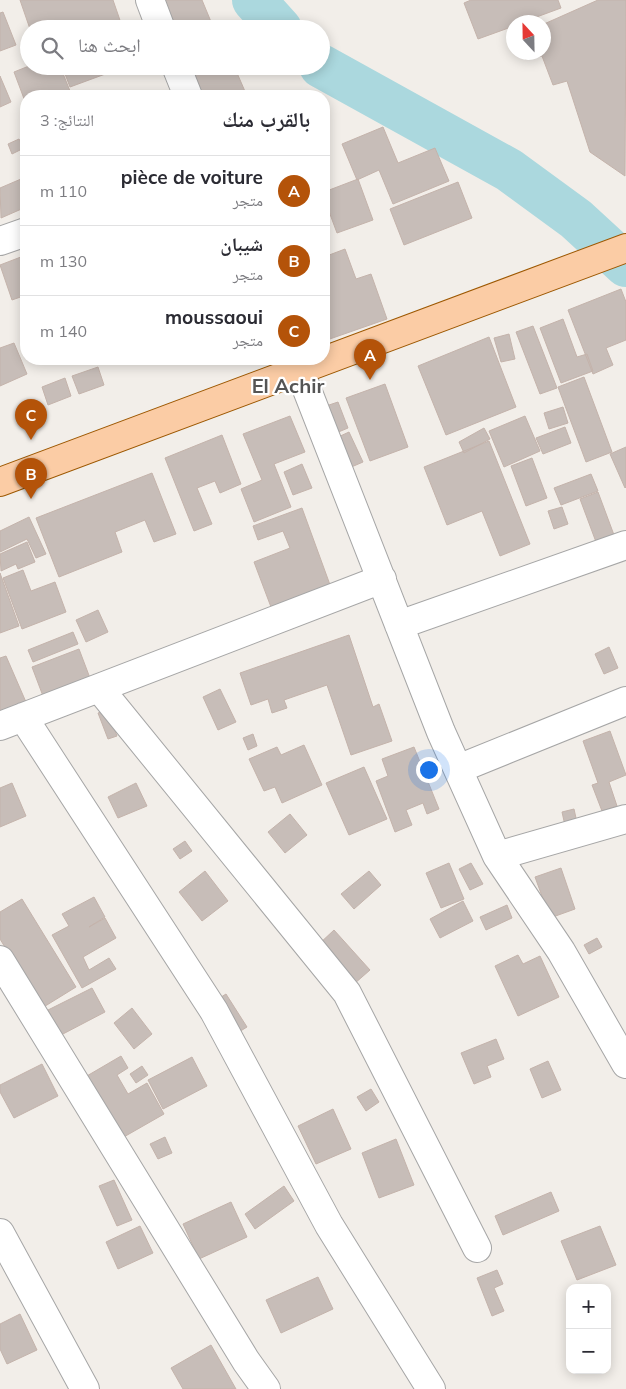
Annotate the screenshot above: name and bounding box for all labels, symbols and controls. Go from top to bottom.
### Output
north arrow [506,15,551,60]
search box [20,20,330,75]
text: ابحث هنا [78,33,141,57]
icon: search [38,34,66,62]
text: بالقرب منك [222,106,310,132]
text: النتائج: 3 [40,110,94,130]
text: pièce de voiture [121,165,263,189]
text: 110 m [40,181,87,201]
text: A [288,181,300,201]
text: متجر [233,190,263,210]
text: شيبان [220,232,263,256]
text: 130 m [40,251,87,271]
text: B [288,251,300,271]
text: متجر [233,264,263,284]
text: moussaoui [165,305,263,329]
text: 140 m [40,321,87,341]
text: C [289,321,299,341]
text: متجر [233,330,263,350]
pin: A [354,339,386,380]
district label: El Achir [252,373,324,398]
pin: C [15,399,47,440]
pin: B [15,458,47,499]
your location [416,757,442,783]
map controls [566,1284,611,1374]
button: + [566,1284,611,1329]
button: − [566,1329,611,1374]

